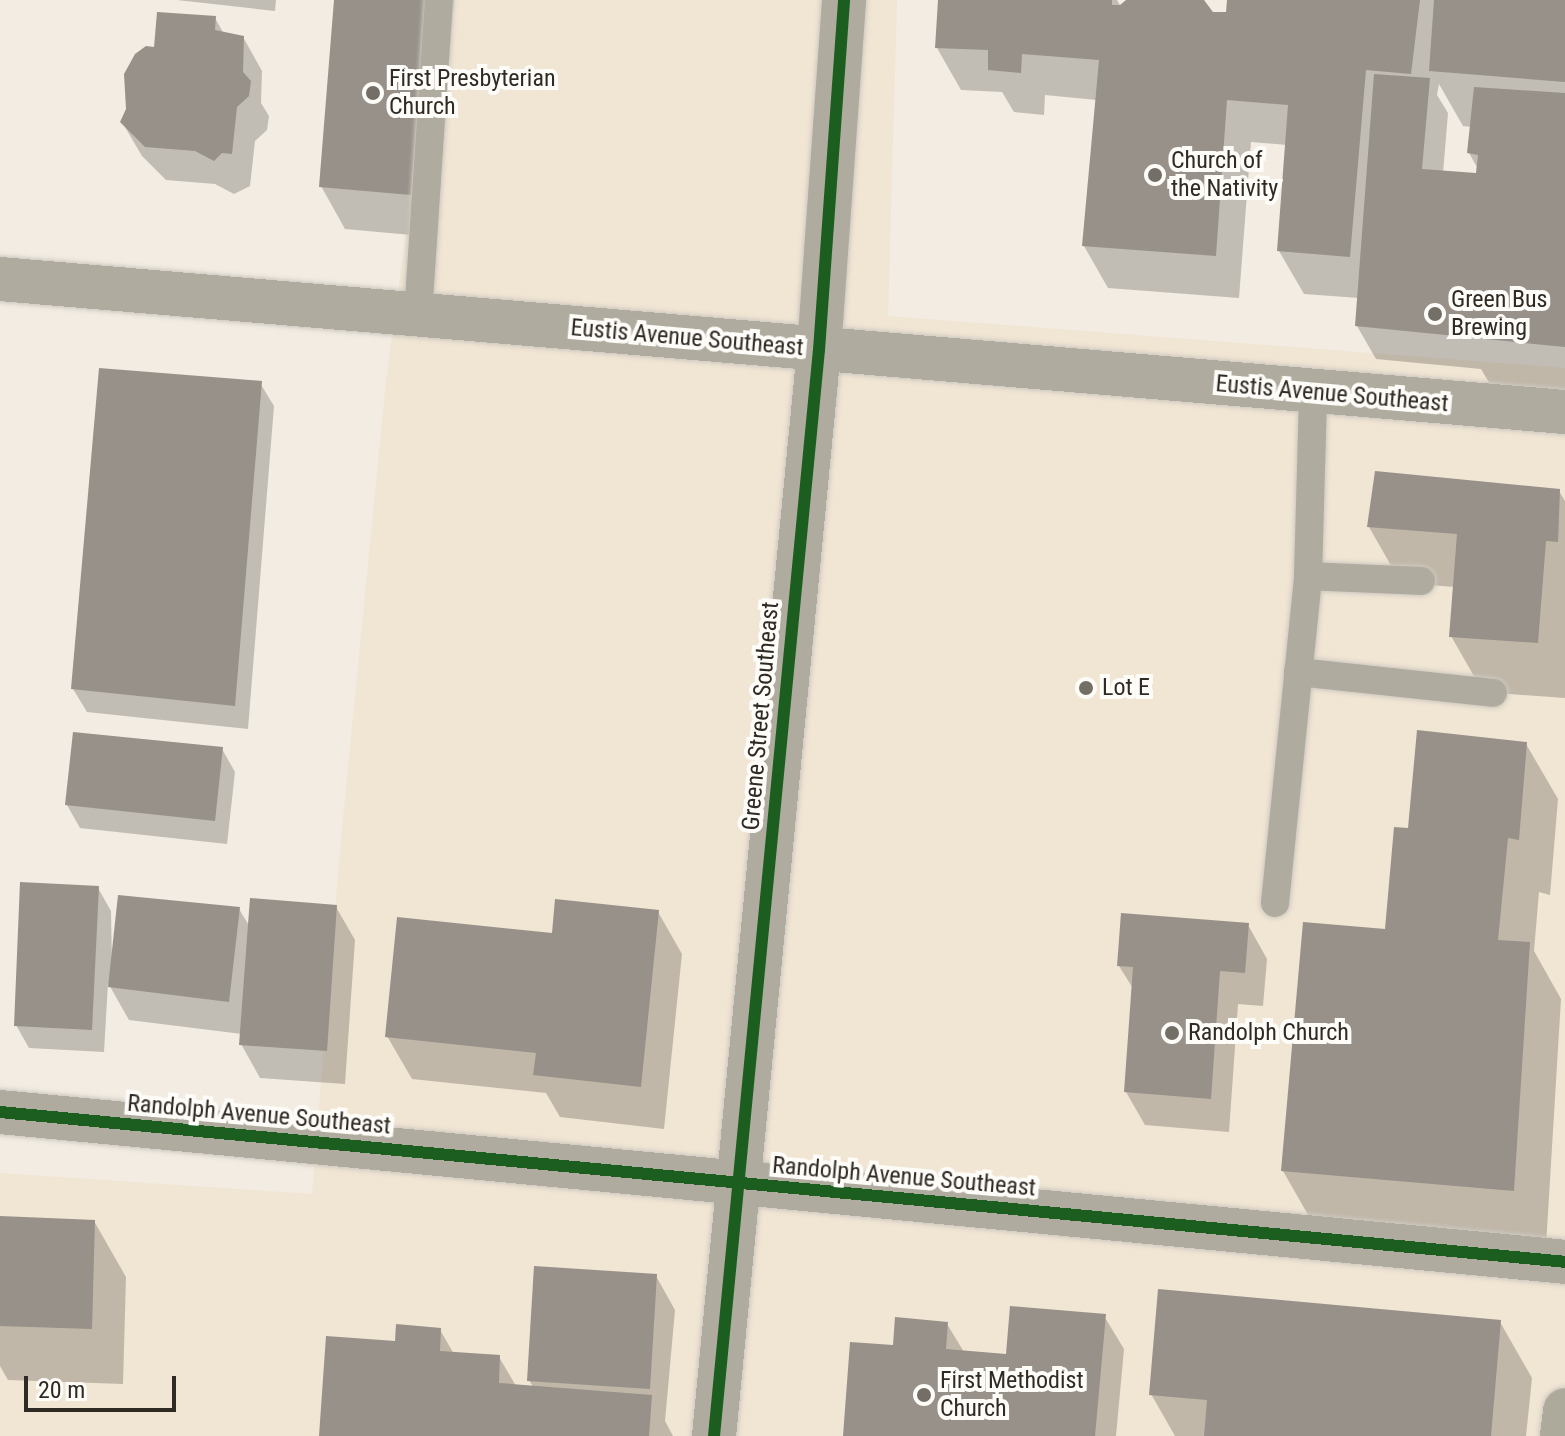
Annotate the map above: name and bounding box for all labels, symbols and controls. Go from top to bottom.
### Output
place label: First Presbyterian Church [389,65,556,121]
marker: First Presbyterian Church [364,84,382,102]
place label: Church of the Nativity [1171,147,1278,203]
marker: Church of the Nativity [1146,166,1164,184]
place label: Green Bus Brewing [1451,286,1548,342]
marker: Green Bus Brewing [1426,305,1444,323]
street label: Eustis Avenue Southeast [569,313,805,363]
street label: Eustis Avenue Southeast [1214,369,1450,419]
street label: Greene Street Southeast [737,600,785,832]
place label: Lot E [1102,674,1150,702]
marker: Lot E [1077,679,1095,697]
place label: Randolph Church [1188,1019,1349,1047]
marker: Randolph Church [1163,1024,1181,1042]
street label: Randolph Avenue Southeast [126,1089,392,1141]
street label: Randolph Avenue Southeast [771,1151,1037,1203]
scale bar [28,1360,180,1410]
place label: First Methodist Church [940,1367,1083,1423]
text: 20 m [38,1376,85,1404]
marker: First Methodist Church [915,1386,933,1404]

